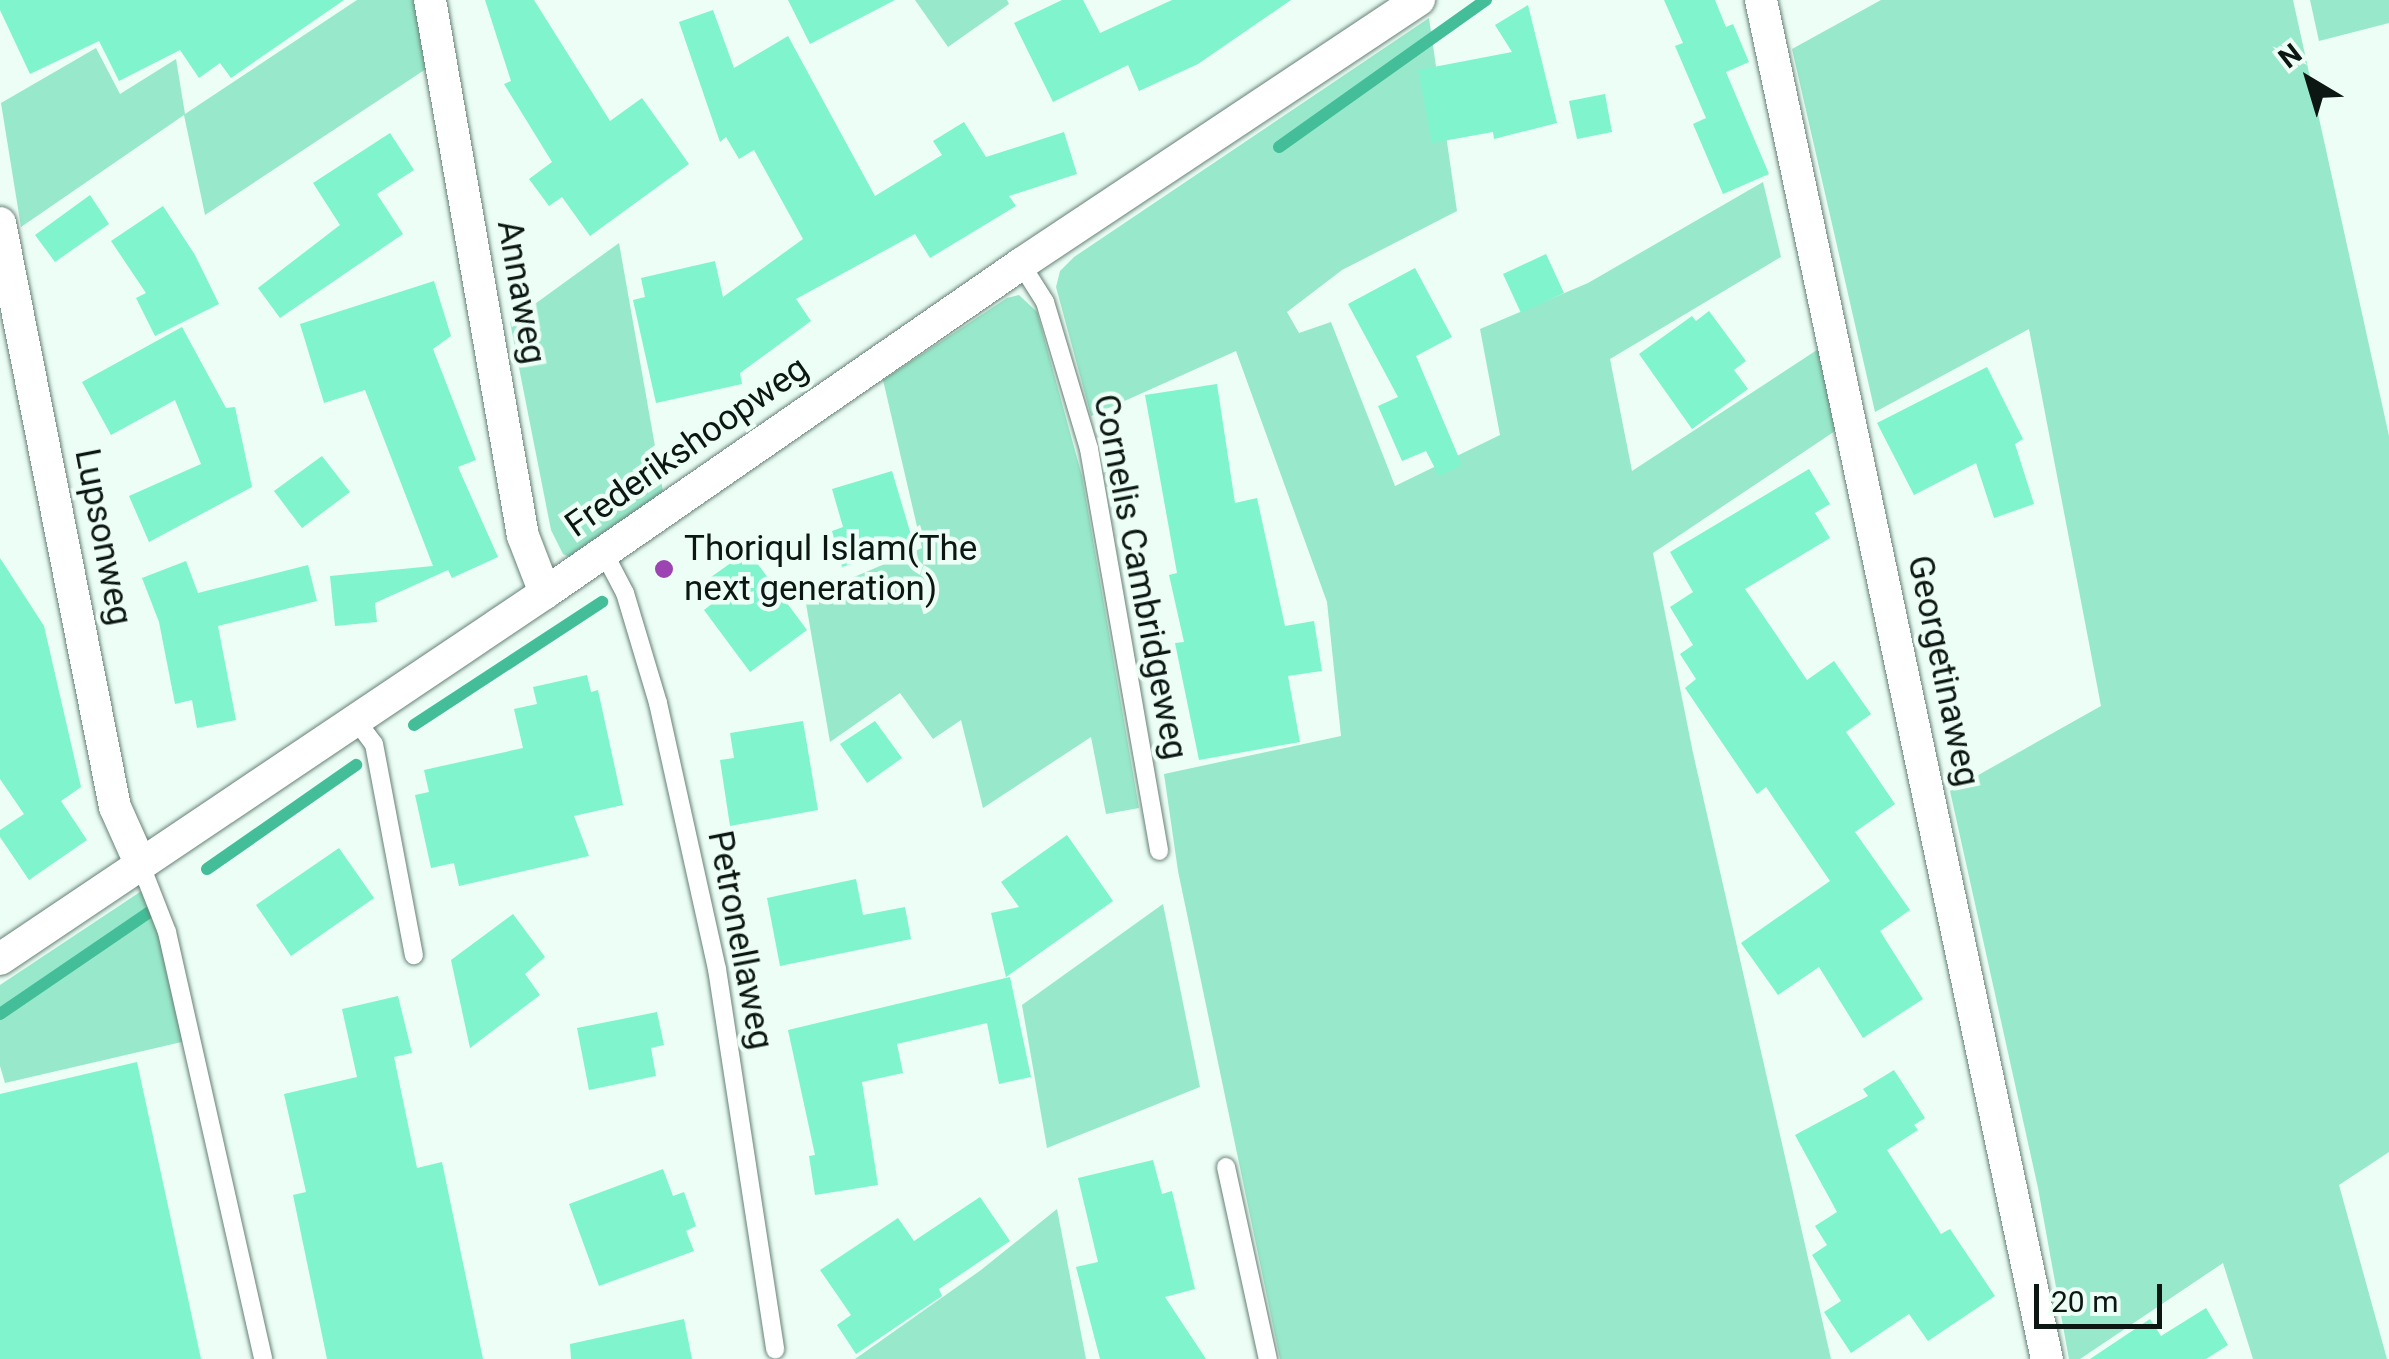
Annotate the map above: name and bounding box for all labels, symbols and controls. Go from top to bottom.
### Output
north arrow [2259,30,2359,130]
text: N [2272,37,2308,75]
street label: Annaweg [488,217,554,367]
street label: Frederikshoopweg [557,348,817,546]
street label: Cornelis Cambridgeweg [1084,391,1196,763]
street label: Lupsonweg [65,445,141,629]
place label: Thoriqul Islam(The next generation) [684,528,977,610]
street label: Georgetinaweg [1898,552,1988,790]
marker: Thoriqul Islam(The next generation) [653,558,675,580]
street label: Petronellaweg [698,827,782,1053]
scale bar [2039,1264,2166,1326]
text: 20 m [2051,1284,2118,1319]

